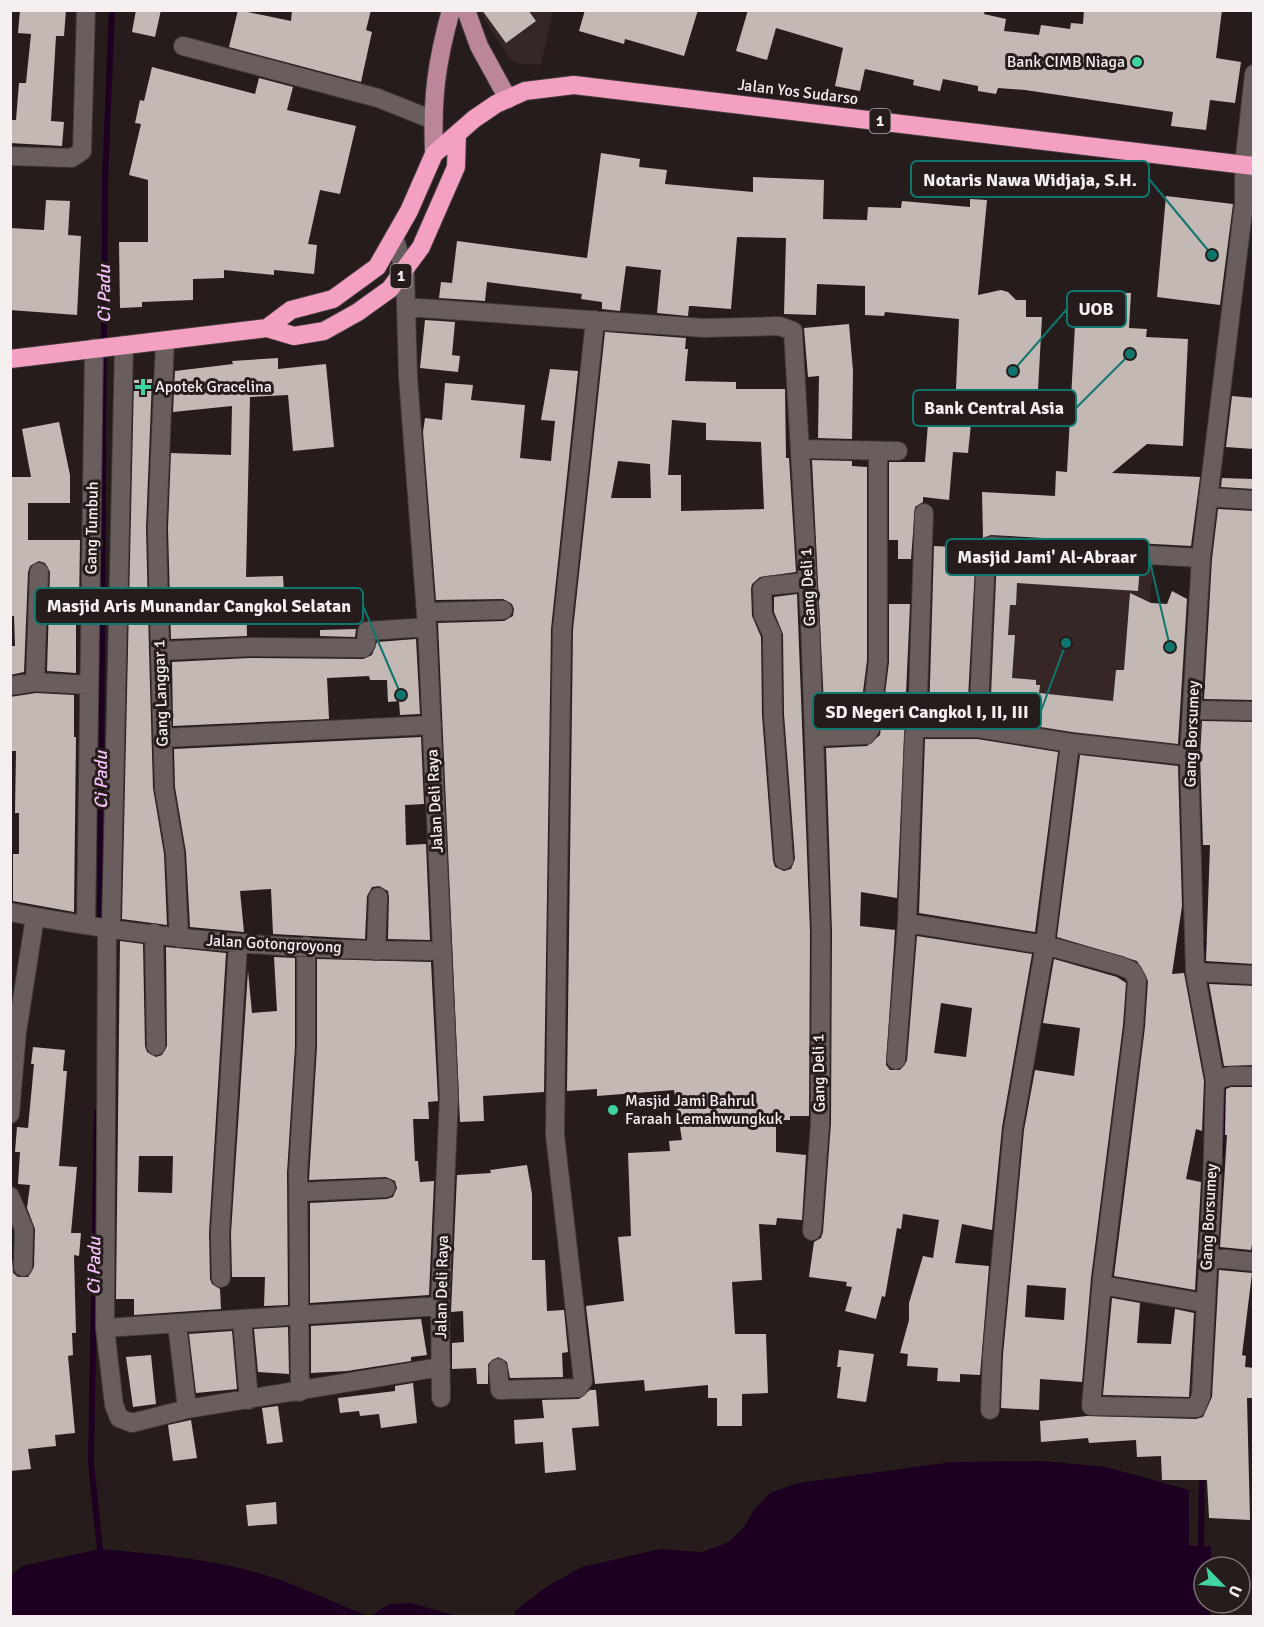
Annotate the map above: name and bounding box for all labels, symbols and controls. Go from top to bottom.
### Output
place label: Bank CIMB Niaga [1007,52,1125,72]
marker: Bank CIMB Niaga [1130,55,1144,69]
street label: Jalan Yos Sudarso [737,75,859,109]
road number: 1 [870,109,890,133]
callout: Notaris Nawa Widjaja, S.H. [911,161,1149,197]
text: Notaris Nawa Widjaja, S.H. [923,169,1137,191]
water label: Ci Padu [93,264,115,323]
road number: 1 [390,264,412,288]
callout: UOB [1067,291,1126,327]
text: UOB [1078,298,1114,320]
place label: Apotek Gracelina [155,377,272,397]
marker: Apotek Gracelina [136,380,150,394]
callout: Bank Central Asia [913,390,1076,426]
text: Bank Central Asia [924,397,1064,419]
street label: Gang Tumbuh [81,481,103,575]
callout: Masjid Jami' Al-Abraar [946,539,1149,575]
text: Masjid Jami' Al-Abraar [957,546,1138,568]
street label: Gang Deli 1 [796,547,820,627]
callout: Masjid Aris Munandar Cangkol Selatan [35,588,363,624]
text: Masjid Aris Munandar Cangkol Selatan [47,595,351,617]
street label: Gang Langgar 1 [149,639,173,747]
street label: Gang Borsumey [1180,680,1204,788]
callout: SD Negeri Cangkol I, II, III [813,693,1041,729]
text: SD Negeri Cangkol I, II, III [825,701,1029,723]
street label: Jalan Deli Raya [422,749,448,853]
water label: Ci Padu [90,750,112,809]
street label: Jalan Gotongroyong [206,930,342,958]
street label: Gang Deli 1 [808,1034,830,1112]
place label: Masjid Jami Bahrul Faraah Lemahwungkuk [625,1091,782,1129]
marker: Masjid Jami Bahrul Faraah Lemahwungkuk [606,1103,620,1117]
street label: Gang Borsumey [1196,1163,1222,1271]
street label: Jalan Deli Raya [431,1235,453,1339]
water label: Ci Padu [82,1236,106,1295]
north arrow [1192,1555,1252,1615]
text: U [1223,1582,1246,1600]

